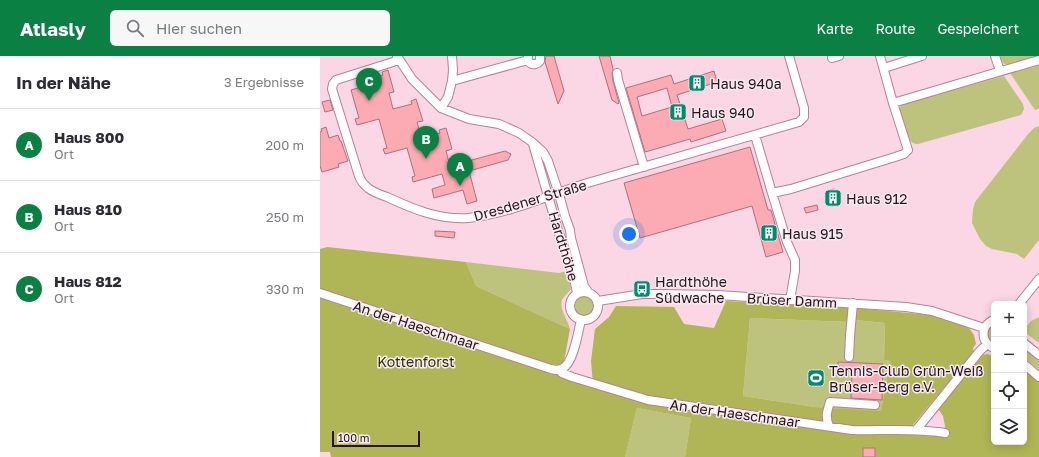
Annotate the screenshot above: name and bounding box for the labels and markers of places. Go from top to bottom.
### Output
pin: C [356,68,382,101]
building icon: Haus 940a [687,73,707,93]
place label: Haus 940a [710,75,782,92]
building icon: Haus 940 [668,102,688,122]
place label: Haus 940 [691,104,755,121]
pin: B [413,126,439,159]
pin: A [447,153,473,186]
building icon: Haus 912 [823,188,843,208]
place label: Haus 912 [846,190,907,207]
building icon: Haus 915 [759,223,779,243]
place label: Haus 915 [782,225,843,242]
place label: Hardthöhe Südwache [655,273,727,306]
bus stop icon: Hardthöhe Südwache [632,279,652,299]
place label: Tennis-Club Grün-Weiß Brüser-Berg e.V. [829,362,983,395]
sports icon: Tennis-Club Grün-Weiß Brüser-Berg e.V. [806,368,826,388]

